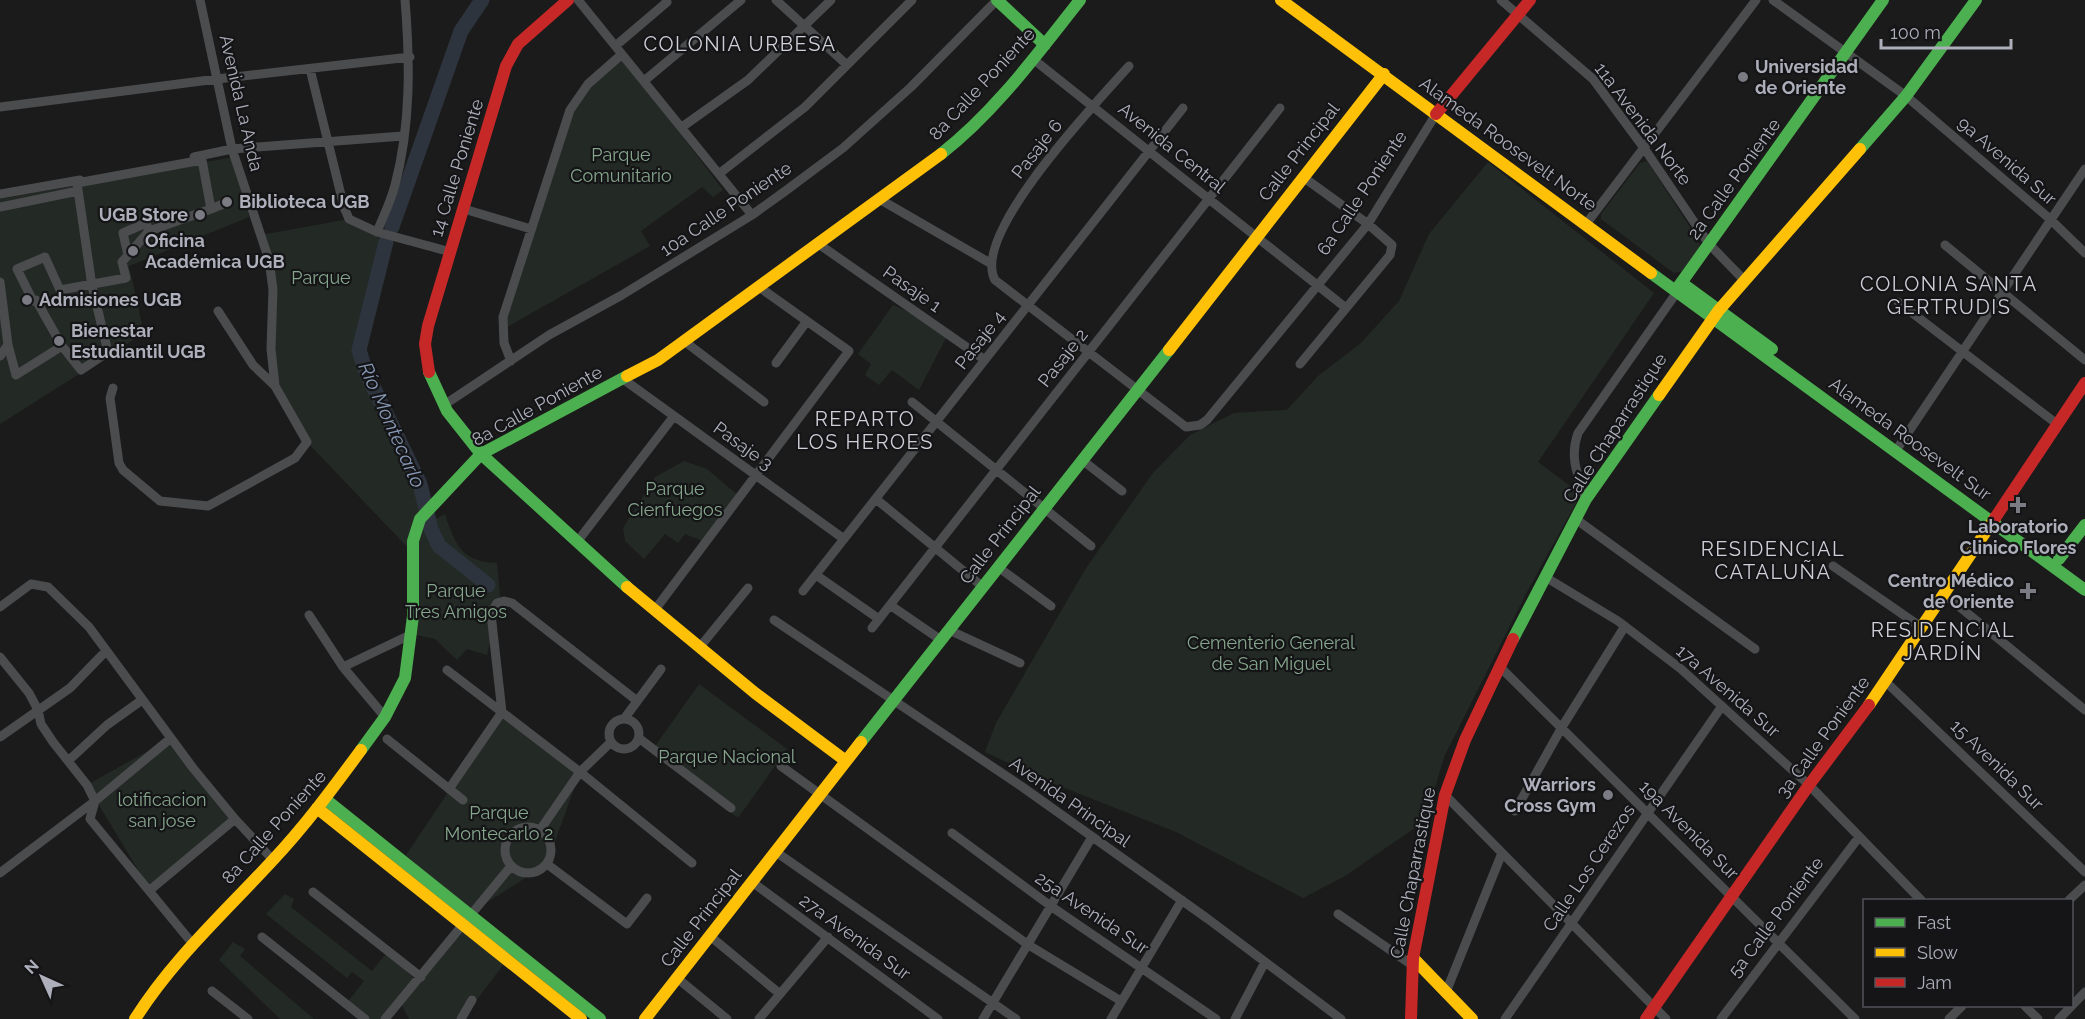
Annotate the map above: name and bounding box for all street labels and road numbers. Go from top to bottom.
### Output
street label: 8a Calle Poniente [924,23,1039,144]
street label: Avenida La Anda [216,33,267,173]
street label: 11a Avenida Norte [1591,58,1697,189]
street label: Alameda Roosevelt Norte [1416,72,1601,215]
street label: 14 Calle Poniente [426,96,488,239]
street label: Avenida Central [1115,98,1230,197]
street label: Calle Principal [1254,98,1343,205]
street label: 9a Avenida Sur [1954,112,2061,210]
street label: 2a Calle Poniente [1683,114,1785,243]
street label: Pasaje 6 [1007,115,1066,183]
street label: 6a Calle Poniente [1312,126,1411,259]
street label: 10a Calle Poniente [656,157,796,260]
street label: Pasaje 1 [879,261,946,316]
street label: Pasaje 4 [950,306,1009,373]
street label: Pasaje 2 [1033,324,1092,391]
street label: Calle Chaparrastique [1558,349,1671,506]
street label: 8a Calle Poniente [468,361,606,450]
street label: Alameda Roosevelt Sur [1825,373,1996,505]
street label: Pasaje 3 [710,417,777,474]
street label: Calle Principal [955,481,1044,588]
street label: 17a Avenida Sur [1672,640,1785,742]
street label: 3a Calle Poniente [1772,672,1874,801]
street label: 15 Avenida Sur [1947,715,2049,815]
street label: Avenida Principal [1006,752,1135,851]
street label: 8a Calle Poniente [217,765,330,888]
street label: 19a Avenida Sur [1635,776,1744,884]
street label: Calle Chaparrastique [1386,785,1440,960]
street label: Calle Los Cerezos [1538,800,1639,935]
street label: 5a Calle Poniente [1724,852,1828,981]
street label: Calle Principal [656,864,745,971]
street label: 25a Avenida Sur [1032,867,1154,959]
street label: 27a Avenida Sur [796,889,915,984]

